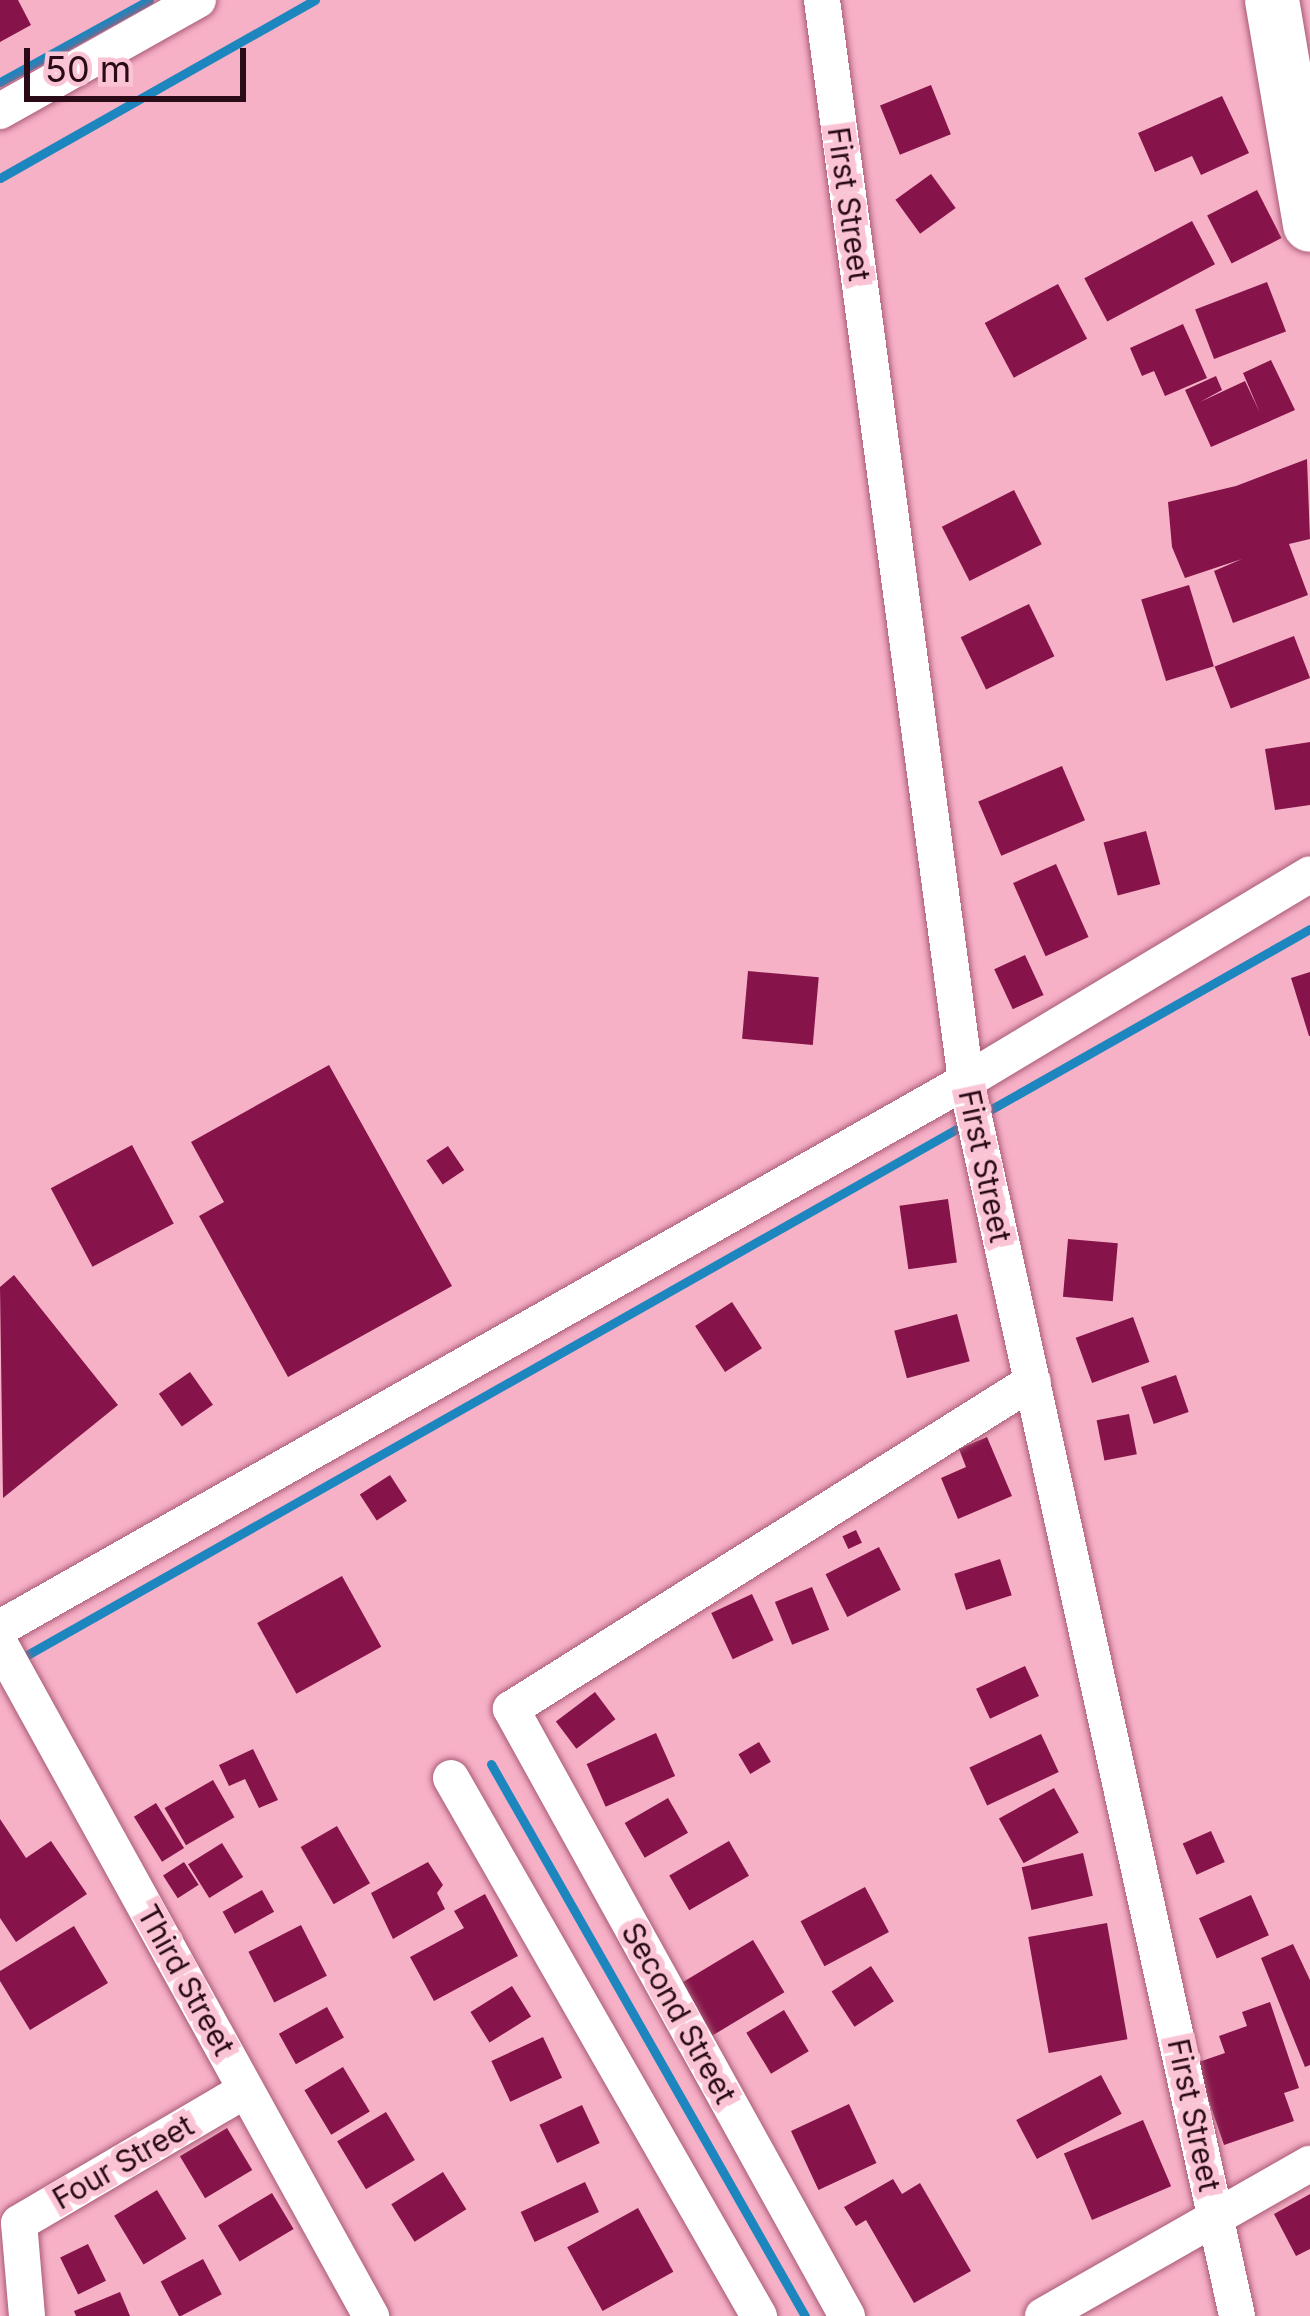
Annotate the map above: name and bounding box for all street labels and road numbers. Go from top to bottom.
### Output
street label: First Street [820,125,878,283]
street label: First Street [951,1086,1019,1246]
street label: Third Street [130,1898,242,2062]
street label: Second Street [615,1916,743,2110]
street label: First Street [1160,2035,1228,2195]
street label: Four Street [46,2107,200,2217]

